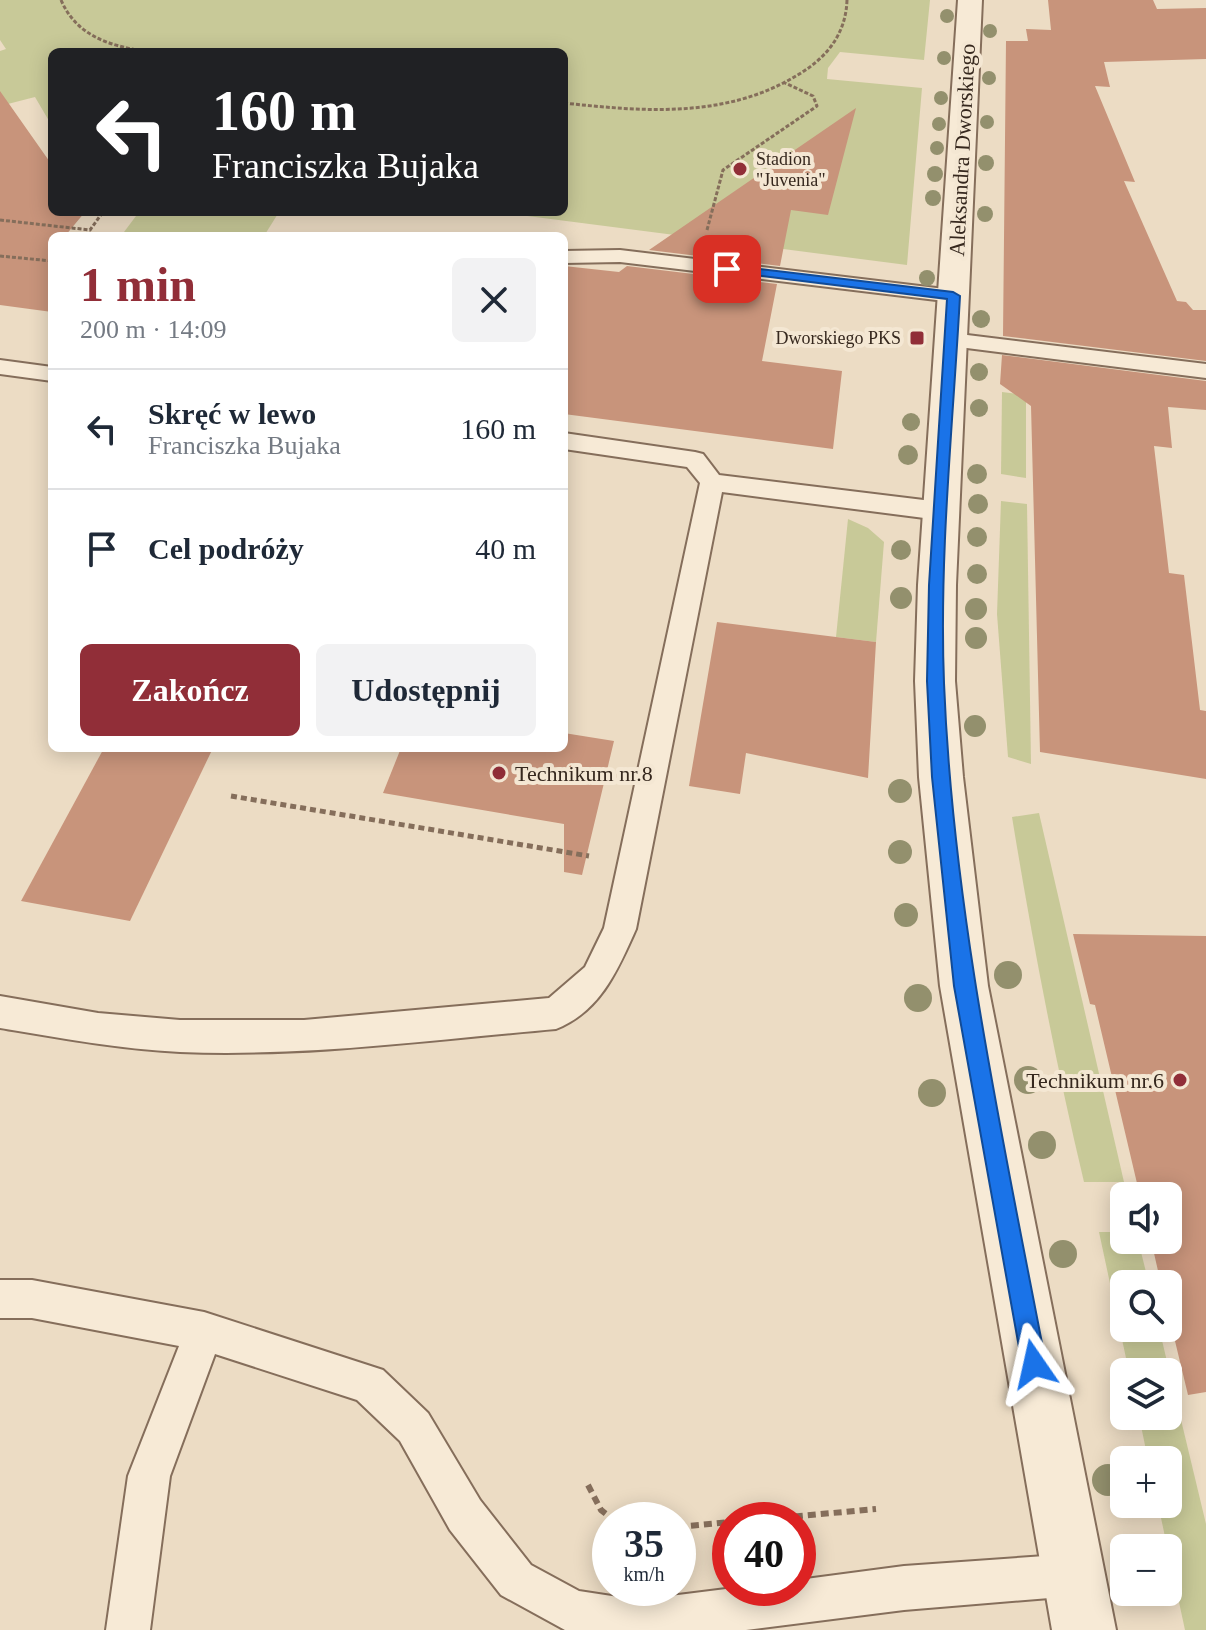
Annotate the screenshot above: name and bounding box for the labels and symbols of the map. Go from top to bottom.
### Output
street label: Aleksandra Dworskiego [944,43,980,257]
place label: Stadion "Juvenia" [756,149,826,190]
marker: Stadion "Juvenia" [731,160,749,178]
pin [693,235,761,303]
place label: Dworskiego PKS [775,328,901,348]
marker: Dworskiego PKS [908,329,926,347]
place label: Technikum nr.8 [515,761,653,786]
marker: Technikum nr.8 [490,764,508,782]
place label: Technikum nr.6 [1026,1068,1164,1093]
marker: Technikum nr.6 [1171,1071,1189,1089]
position arrow [992,1322,1076,1406]
speed limit sign: 40 [712,1502,816,1606]

